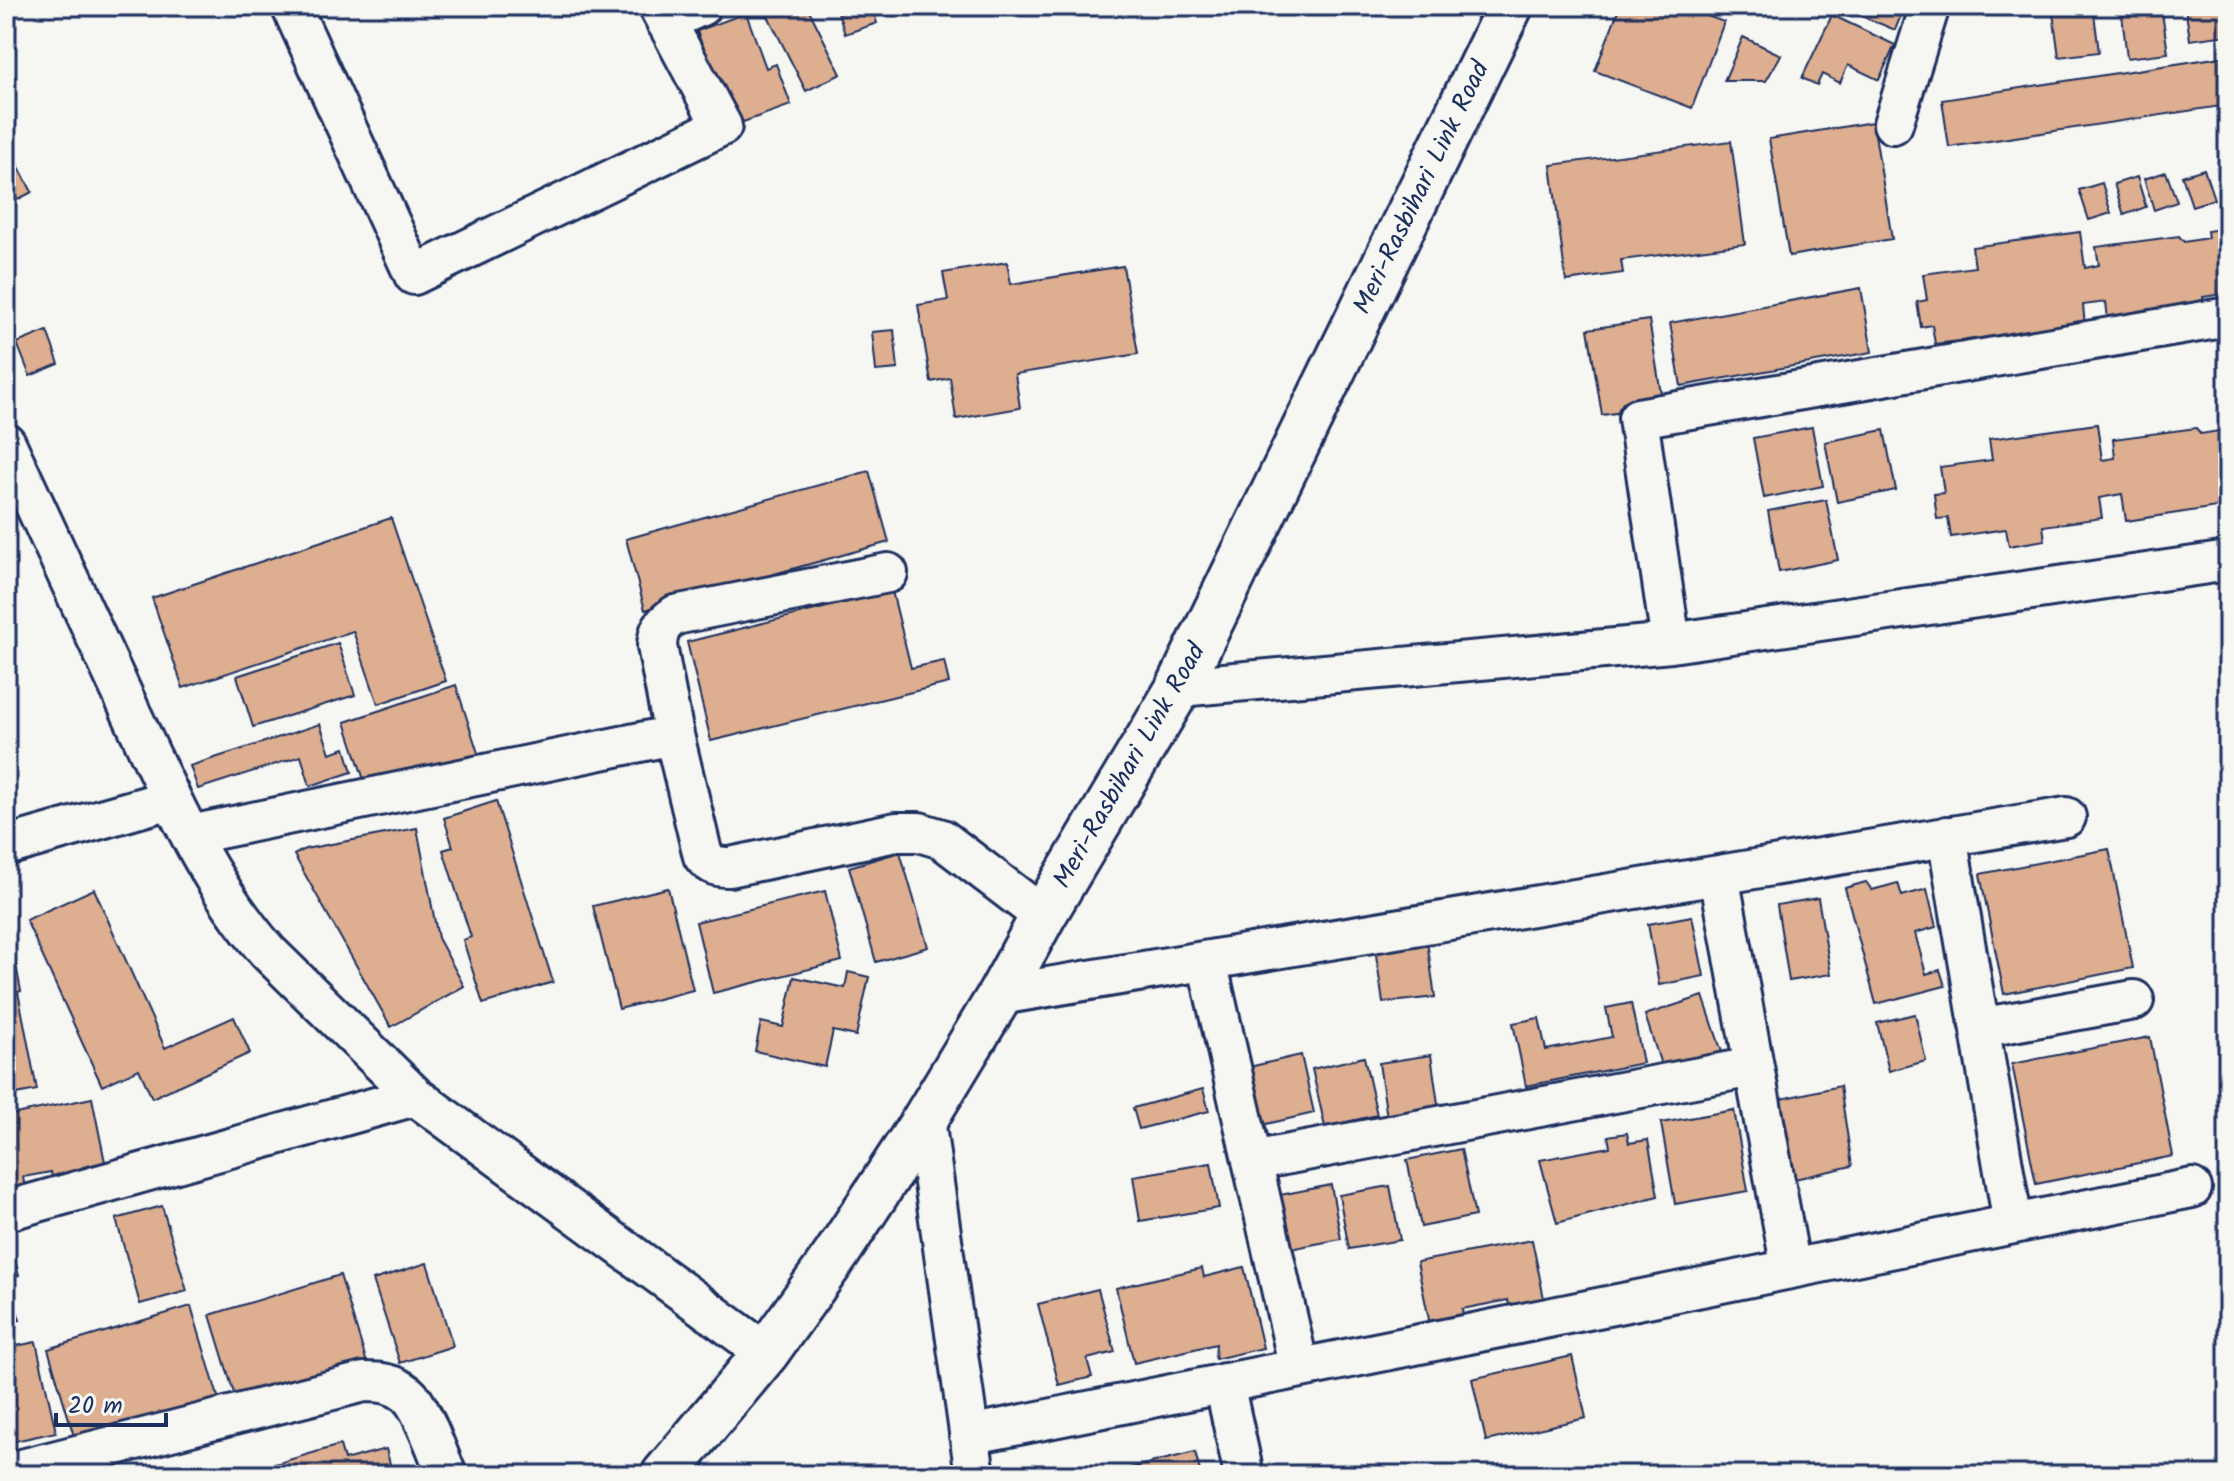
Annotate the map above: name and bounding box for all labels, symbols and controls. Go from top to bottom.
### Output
street label: Meri-Rasbihari Link Road [1342,53,1502,322]
street label: Meri-Rasbihari Link Road [1042,634,1218,897]
scale bar [56,1377,166,1427]
text: 20 m [68,1387,123,1426]

